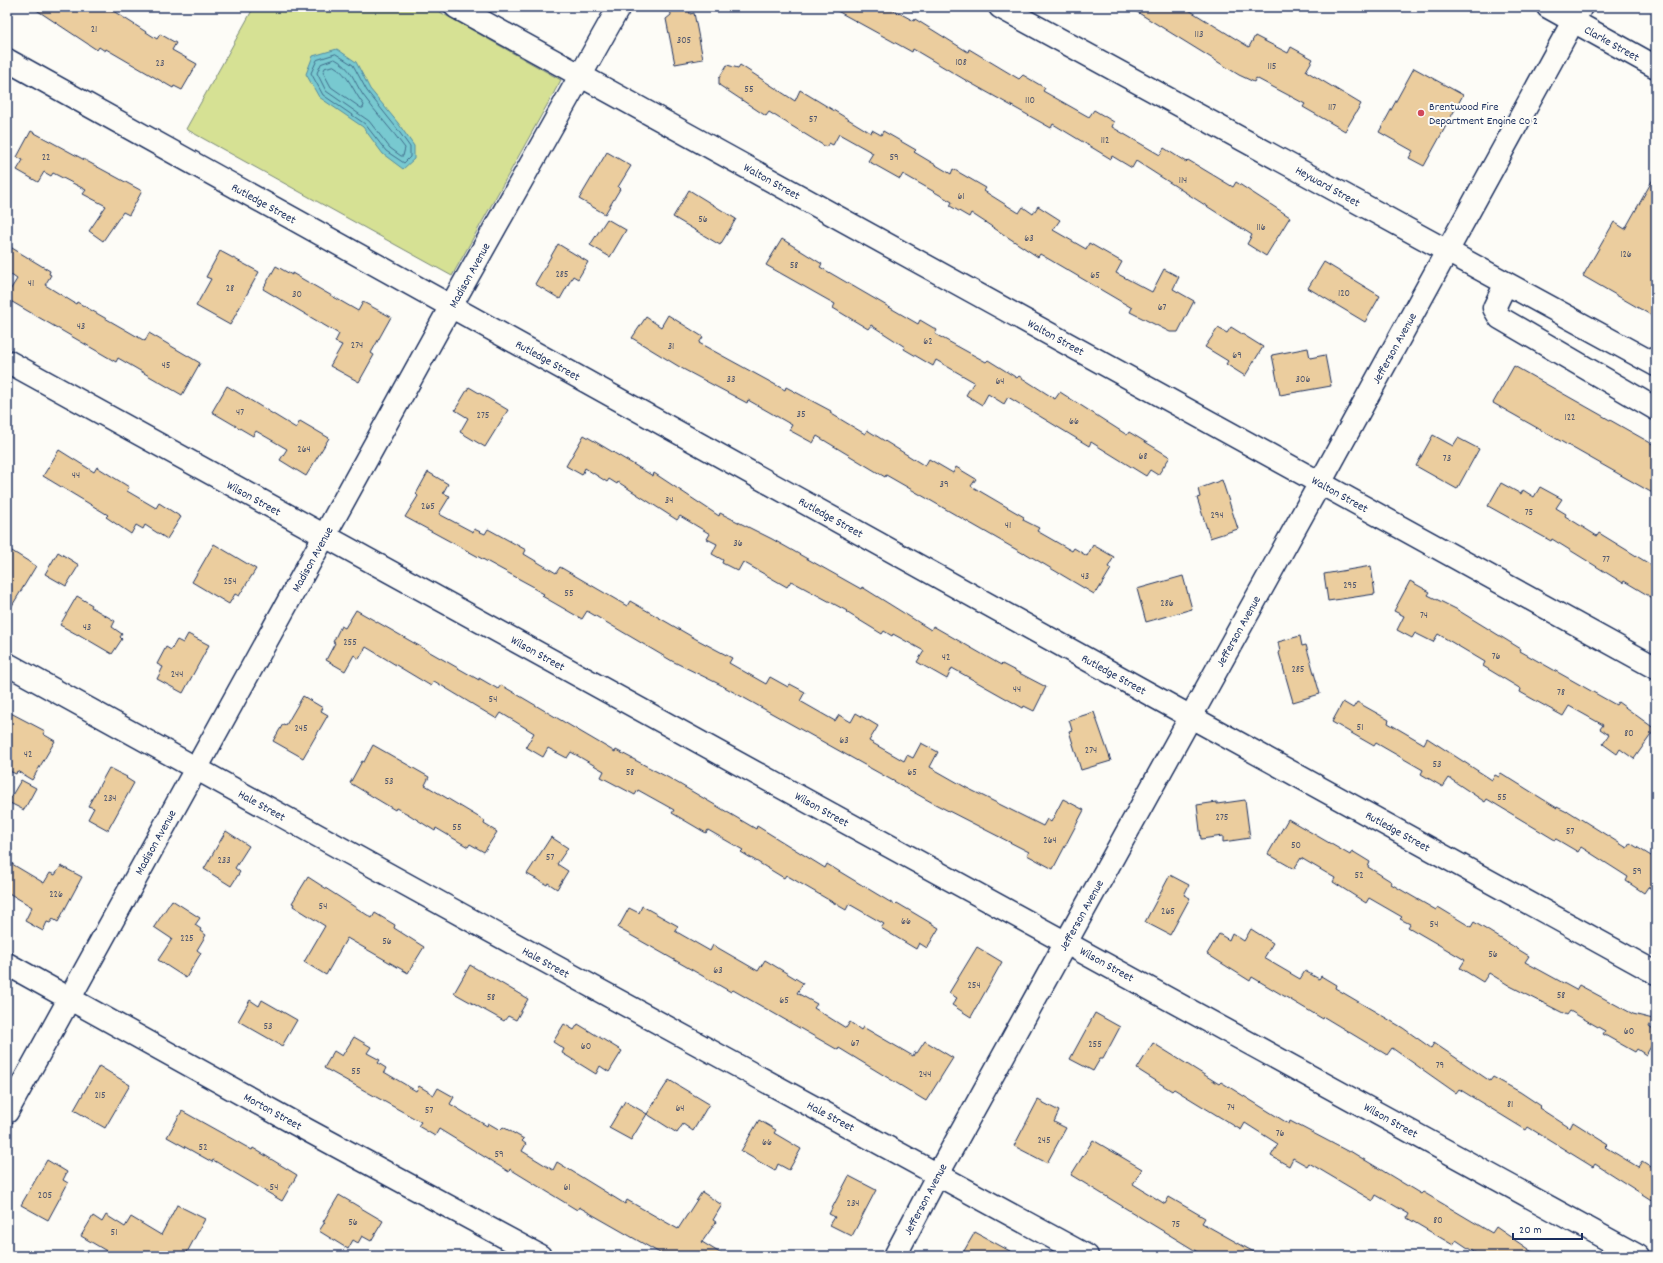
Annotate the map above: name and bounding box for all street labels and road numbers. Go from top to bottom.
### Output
street label: Clarke Street [1580,22,1643,67]
street label: Walton Street [740,160,803,205]
street label: Heyward Street [1292,163,1363,212]
street label: Rutledge Street [228,180,299,229]
street label: Madison Avenue [445,240,495,311]
street label: Jefferson Avenue [1369,310,1422,387]
street label: Walton Street [1024,316,1087,361]
street label: Rutledge Street [512,337,583,386]
street label: Walton Street [1308,473,1371,518]
street label: Wilson Street [223,477,284,522]
street label: Rutledge Street [795,494,866,543]
street label: Madison Avenue [288,524,338,595]
street label: Jefferson Avenue [1213,593,1266,670]
street label: Wilson Street [507,632,568,677]
street label: Rutledge Street [1078,651,1149,700]
street label: Hale Street [234,786,289,827]
street label: Wilson Street [791,788,852,833]
street label: Madison Avenue [131,807,181,878]
street label: Rutledge Street [1362,808,1433,857]
street label: Jefferson Avenue [1056,877,1109,954]
street label: Hale Street [518,943,573,984]
street label: Wilson Street [1076,943,1137,988]
street label: Morton Street [240,1089,305,1136]
street label: Hale Street [803,1098,858,1137]
street label: Wilson Street [1360,1099,1421,1144]
street label: Jefferson Avenue [900,1161,952,1239]

